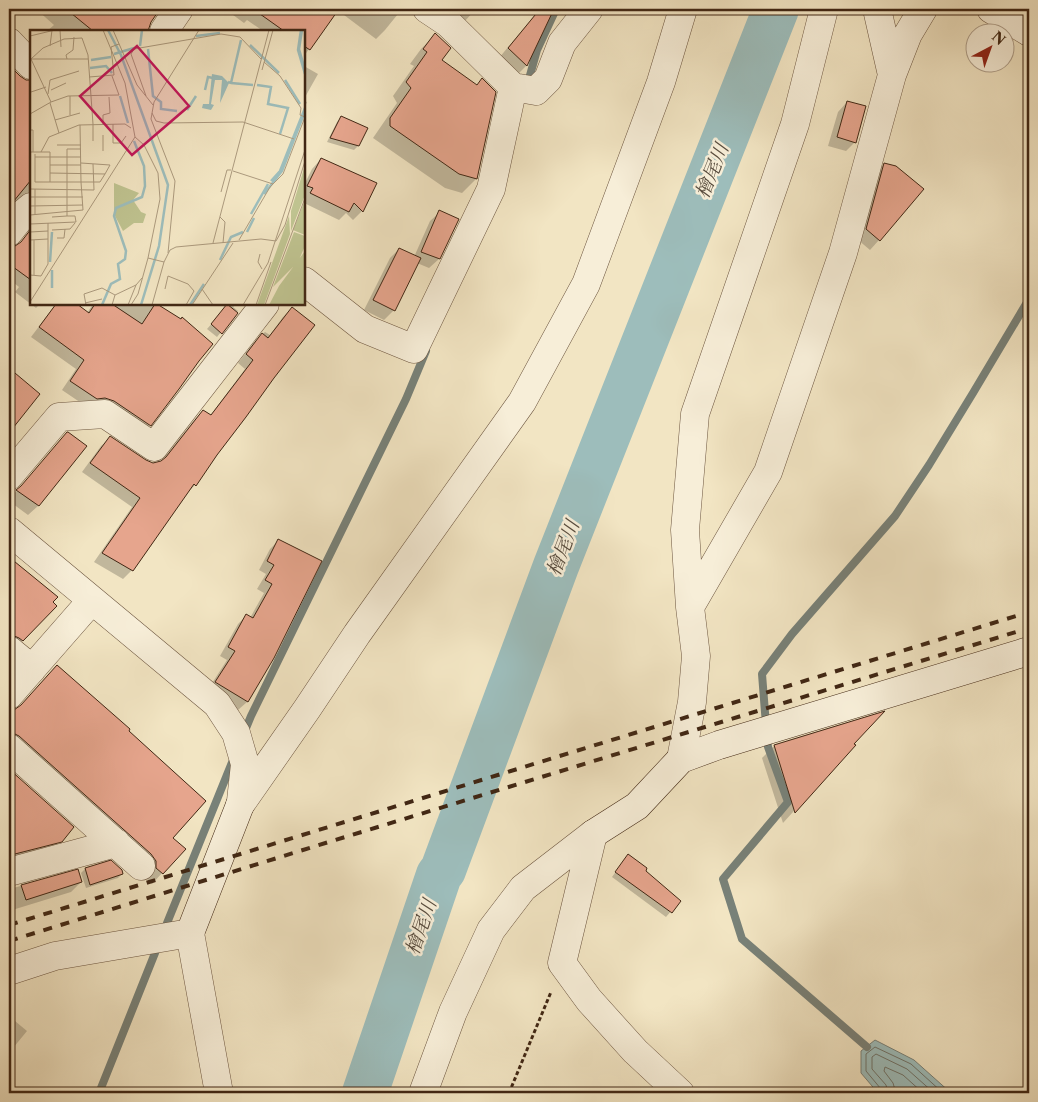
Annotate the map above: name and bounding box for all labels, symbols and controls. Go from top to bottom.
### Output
north arrow [966,22,1016,72]
text: N [988,27,1009,49]
inset map [30,30,305,305]
water label: 檜尾川 [691,138,734,202]
water label: 檜尾川 [542,515,585,579]
water label: 檜尾川 [401,894,442,958]

